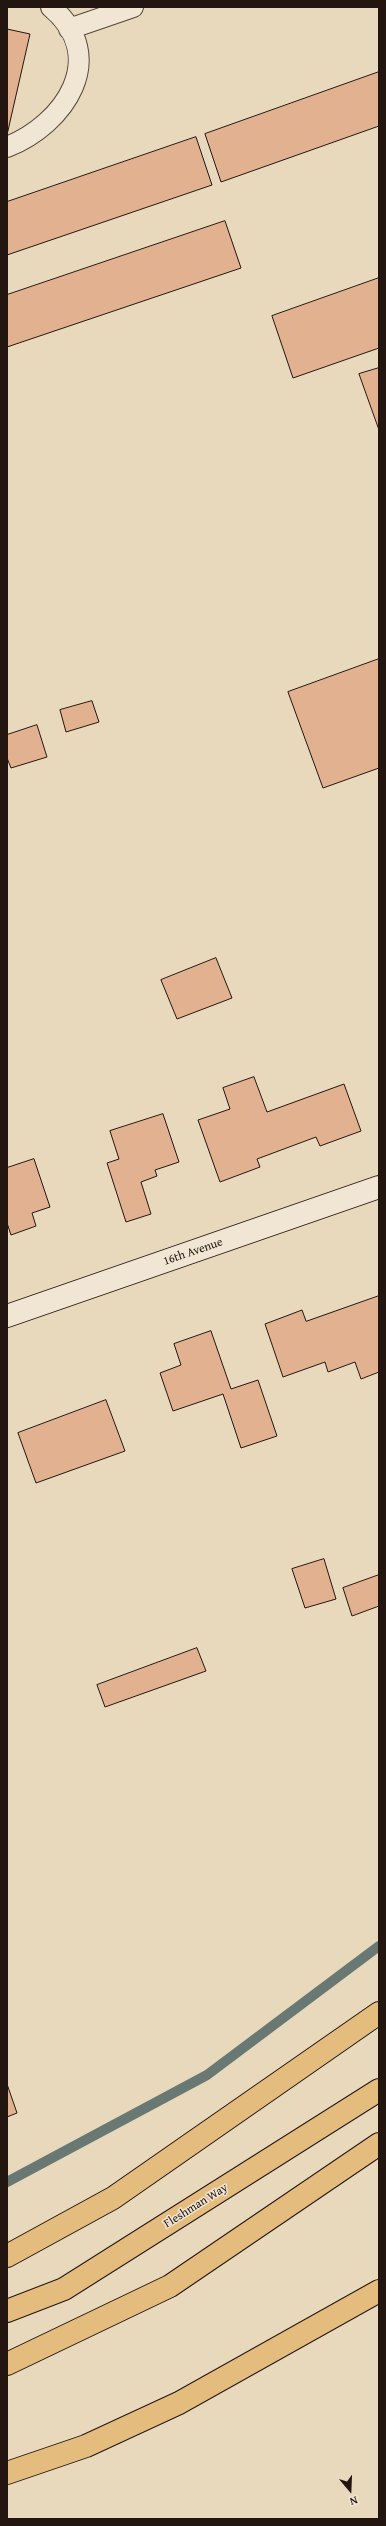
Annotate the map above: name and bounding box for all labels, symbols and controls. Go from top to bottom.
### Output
street label: 16th Avenue [161,1235,225,1269]
street label: Fleshman Way [161,2181,231,2231]
north arrow [330,2470,370,2510]
text: N [348,2493,360,2510]

